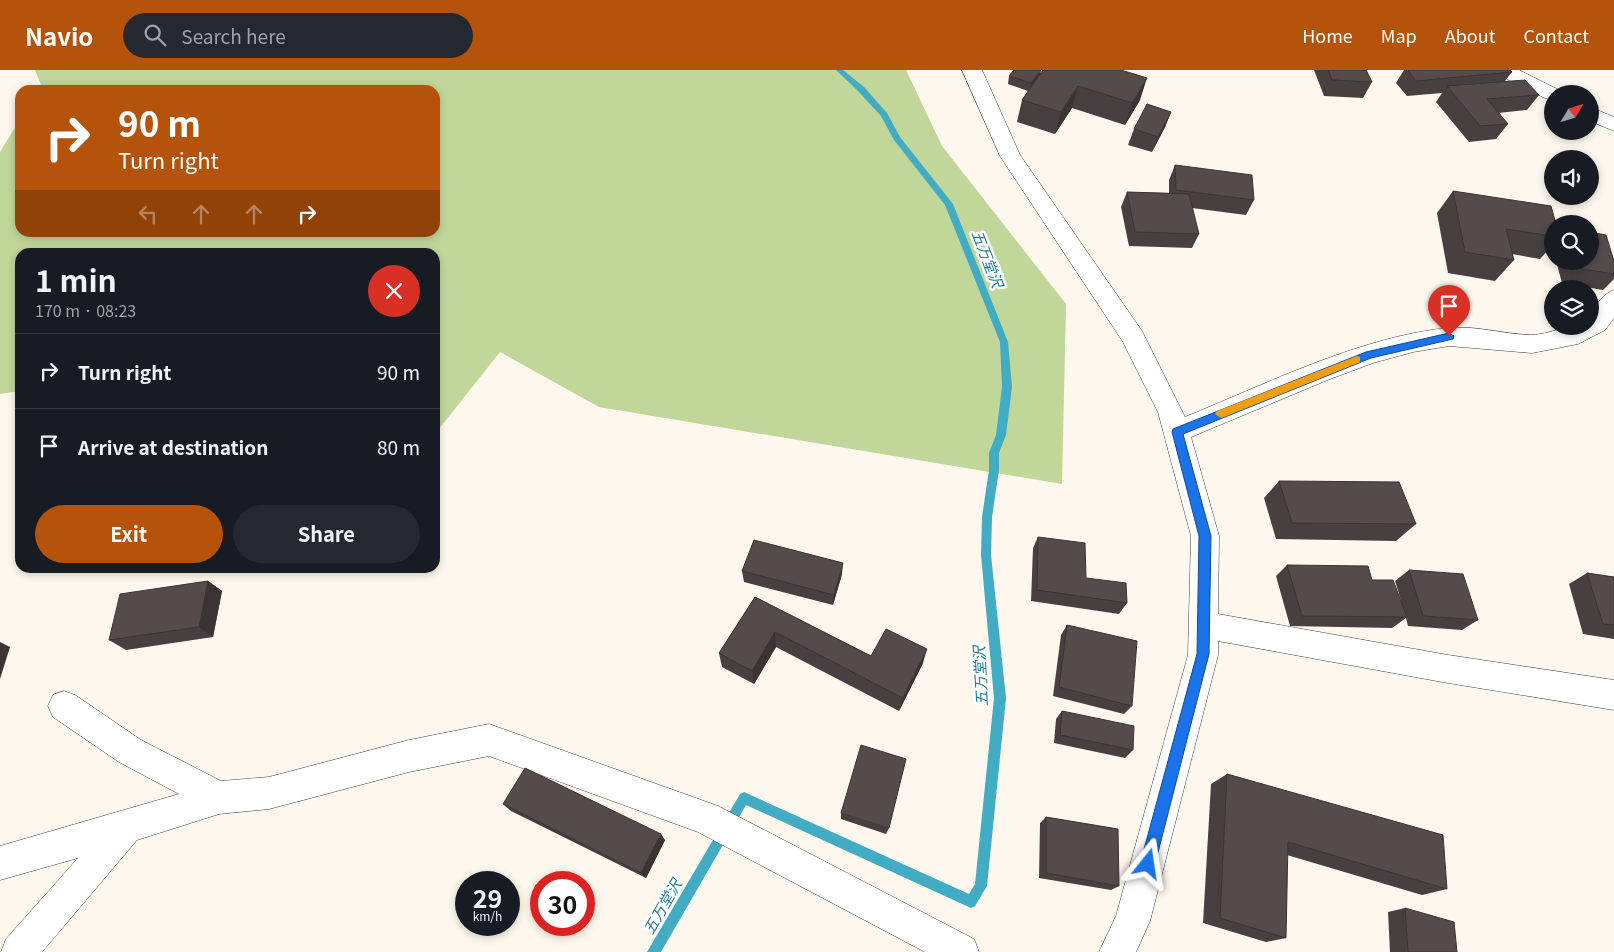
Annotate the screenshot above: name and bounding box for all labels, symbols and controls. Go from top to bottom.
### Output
search box [123,13,473,58]
text: Navio [25,18,93,53]
icon: search [141,21,169,49]
text: Search here [181,22,286,49]
text: Home [1302,22,1353,48]
text: Map [1381,22,1417,48]
text: About [1445,22,1495,48]
text: Contact [1523,22,1589,48]
north arrow [1544,85,1599,140]
map controls [1544,85,1599,335]
text: 90 m [118,96,201,147]
icon: right [35,105,100,170]
text: Turn right [118,143,219,175]
button: sound [1544,150,1599,205]
icon: left [134,200,162,228]
icon: ahead [187,200,215,228]
icon: ahead [240,200,268,228]
icon: right [293,200,321,228]
button: search [1544,215,1599,270]
water label: 五万堂沢 [968,227,1010,292]
text: 1 min [35,257,117,301]
button: close [368,265,420,317]
button: layers [1544,280,1599,335]
pin [1428,285,1470,336]
icon: arrive [1435,292,1463,320]
text: 170 m · 08:23 [35,298,136,322]
icon: right [35,357,63,385]
text: Turn right [78,358,171,385]
text: 90 m [377,358,420,385]
icon: arrive [35,432,63,460]
text: Arrive at destination [78,433,268,460]
text: 80 m [377,433,420,460]
button: Exit [35,505,223,563]
button: Share [233,505,420,563]
water label: 五万堂沢 [967,644,992,707]
position arrow [1121,837,1173,889]
speed limit sign: 30 [530,871,595,936]
water label: 五万堂沢 [638,873,687,937]
text: 29 [473,879,502,915]
text: km/h [473,907,502,924]

